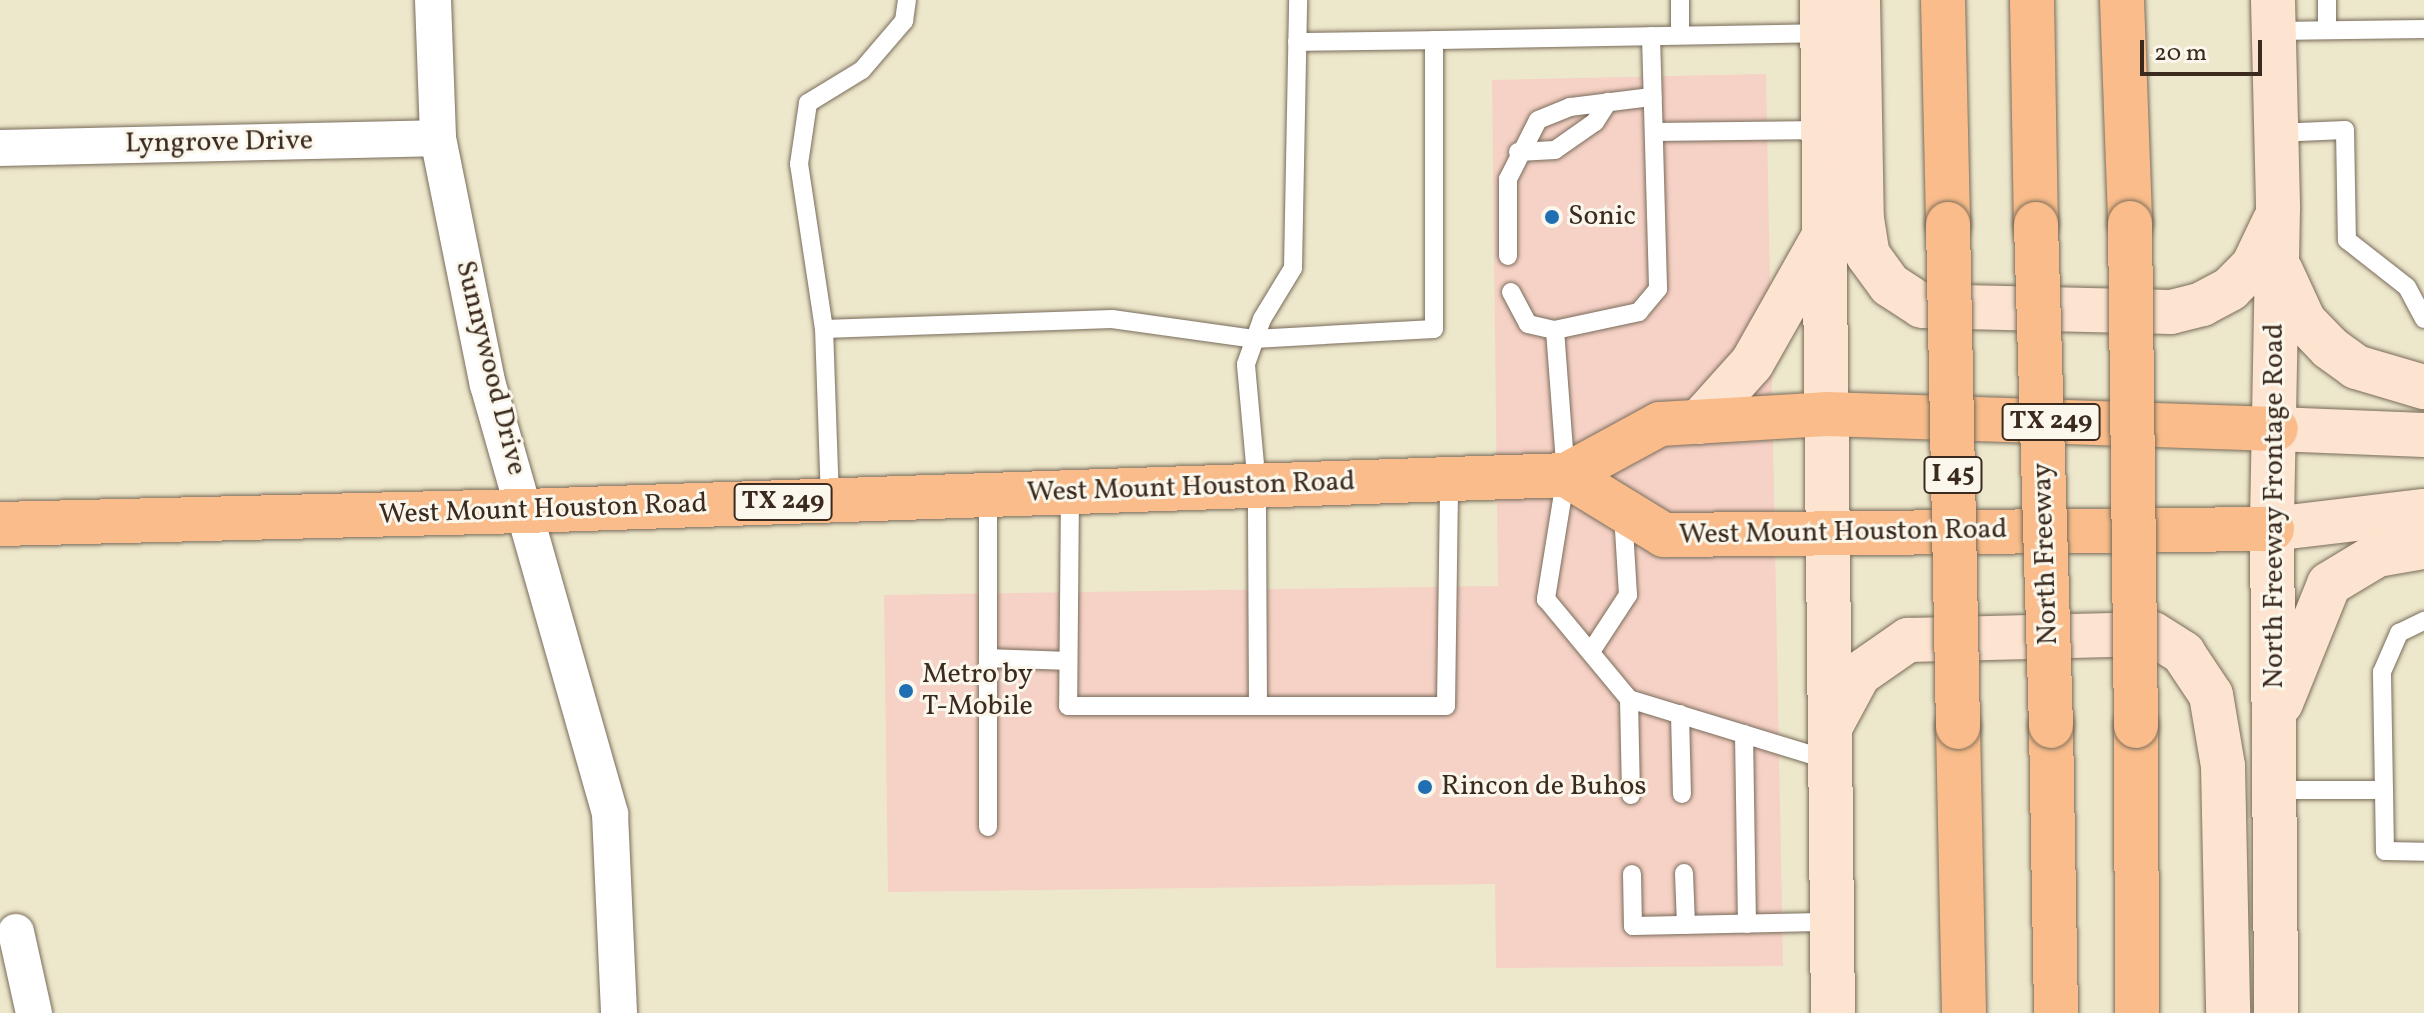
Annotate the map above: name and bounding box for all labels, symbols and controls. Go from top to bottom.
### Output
scale bar [2144,24,2266,74]
text: 20 m [2154,37,2207,71]
street label: Lyngrove Drive [125,125,313,161]
place label: Sonic [1568,200,1636,234]
marker: Sonic [1543,208,1561,226]
street label: Sunnywood Drive [447,257,533,479]
street label: North Freeway Frontage Road [2258,323,2292,689]
road number: TX 249 [2001,400,2101,444]
road number: I 45 [1923,453,1983,497]
street label: North Freeway [2026,462,2066,646]
street label: West Mount Houston Road [1026,465,1356,511]
road number: TX 249 [733,480,833,524]
street label: West Mount Houston Road [378,487,708,533]
street label: West Mount Houston Road [1678,513,2008,553]
place label: Metro by T-Mobile [922,658,1033,724]
marker: Metro by T-Mobile [897,682,915,700]
place label: Rincon de Buhos [1441,770,1646,804]
marker: Rincon de Buhos [1416,778,1434,796]

